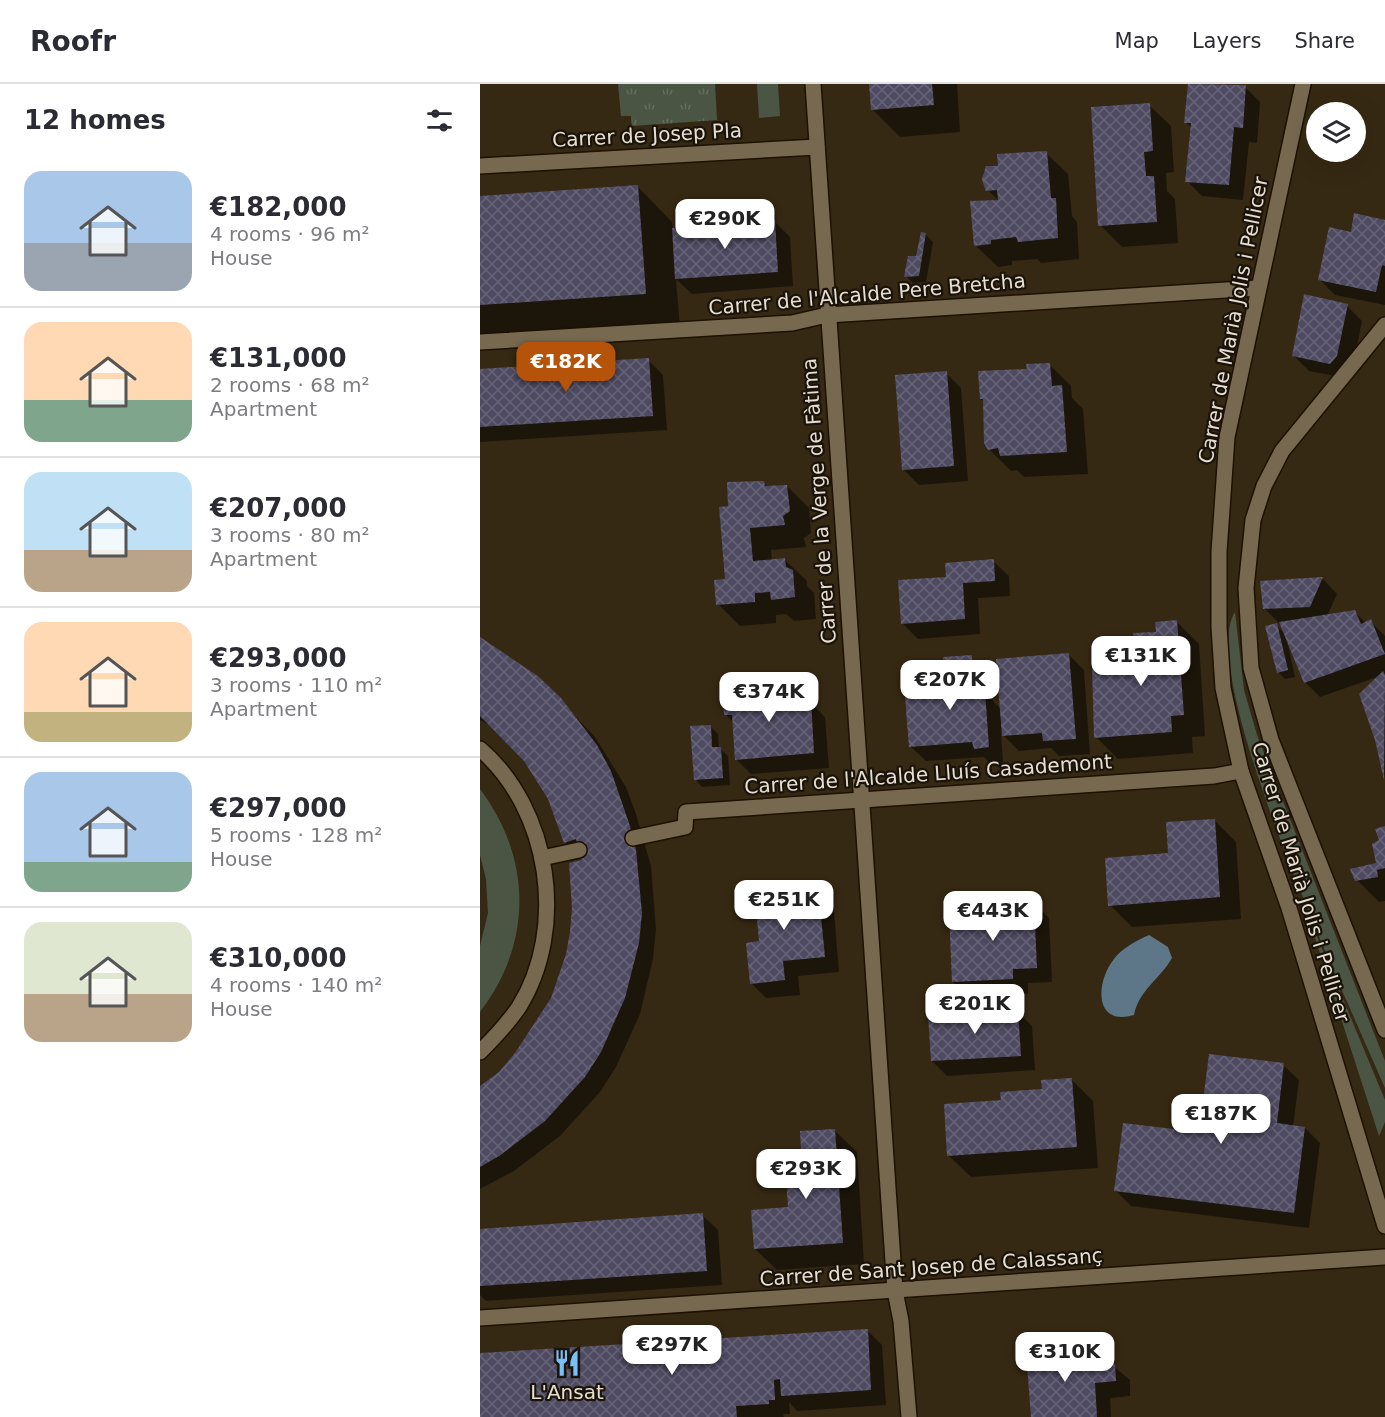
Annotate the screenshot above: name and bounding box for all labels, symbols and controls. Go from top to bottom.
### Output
text: Roofr [30,25,116,58]
text: Map [1115,29,1159,53]
text: Layers [1192,29,1261,53]
text: Share [1294,29,1355,53]
map controls [1306,102,1366,162]
button: layers [1306,102,1366,162]
icon: filters [423,104,456,137]
text: 12 homes [24,105,166,135]
street label: Carrer de Josep Pla [552,118,742,152]
street label: Carrer de Marià Jolis i Pellicer [1193,174,1273,466]
text: €182,000 [210,192,347,222]
icon: home [72,195,144,267]
pin: €290K [683,199,767,250]
text: €290K [689,206,761,230]
text: 4 rooms · 96 m² [210,222,370,246]
text: House [210,246,273,270]
street label: Carrer de l'Alcalde Pere Bretcha [707,268,1027,320]
pin: €182K [524,342,608,393]
text: €131,000 [210,343,347,373]
icon: home [72,346,144,418]
text: €182K [530,349,602,373]
street label: Carrer de la Verge de Fàtima [797,357,841,645]
text: 2 rooms · 68 m² [210,373,370,397]
text: Apartment [210,397,317,421]
text: €207,000 [210,493,347,523]
icon: home [72,496,144,568]
text: 3 rooms · 80 m² [210,523,370,547]
text: Apartment [210,547,317,571]
pin: €131K [1099,636,1183,687]
text: €293,000 [210,643,347,673]
text: €131K [1105,643,1177,667]
icon: home [72,646,144,718]
pin: €207K [908,660,992,711]
text: €207K [914,667,986,691]
pin: €374K [727,672,811,723]
text: 3 rooms · 110 m² [210,673,382,697]
text: €374K [733,679,805,703]
text: Apartment [210,697,317,721]
street label: Carrer de Marià Jolis i Pellicer [1247,739,1355,1026]
street label: Carrer de l'Alcalde Lluís Casademont [743,749,1113,799]
text: €297,000 [210,793,347,823]
icon: home [72,796,144,868]
text: 5 rooms · 128 m² [210,823,382,847]
text: House [210,847,273,871]
pin: €251K [742,880,826,931]
text: €251K [748,887,820,911]
pin: €443K [951,891,1035,942]
text: €443K [957,898,1029,922]
text: €310,000 [210,943,347,973]
icon: home [72,946,144,1018]
text: 4 rooms · 140 m² [210,973,382,997]
pin: €201K [933,984,1017,1035]
text: €201K [939,991,1011,1015]
text: House [210,997,273,1021]
pin: €187K [1179,1094,1263,1145]
text: €187K [1185,1101,1257,1125]
pin: €293K [764,1149,848,1200]
text: €293K [770,1156,842,1180]
street label: Carrer de Sant Josep de Calassanç [759,1243,1103,1291]
pin: €297K [630,1325,714,1376]
text: €297K [636,1332,708,1356]
pin: €310K [1023,1332,1107,1383]
text: €310K [1029,1339,1101,1363]
restaurant icon: L'Ansat [552,1348,582,1378]
place label: L'Ansat [530,1380,604,1404]

